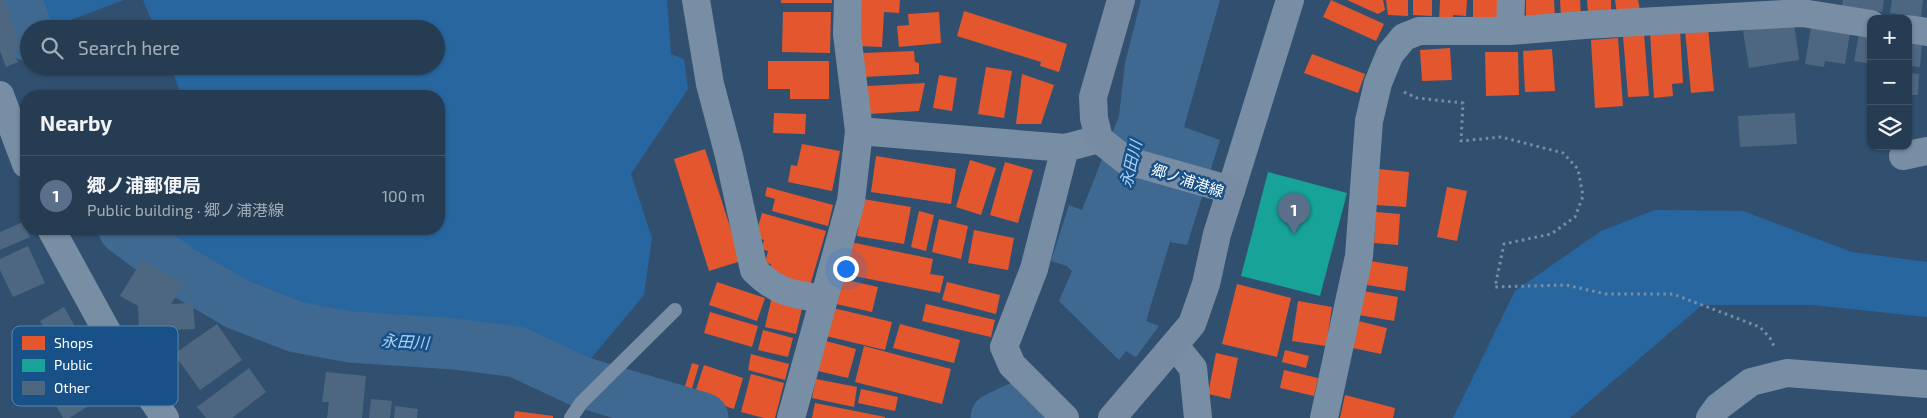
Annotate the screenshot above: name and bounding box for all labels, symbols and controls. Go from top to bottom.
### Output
map controls [1867,15,1912,150]
button: + [1867,15,1912,60]
search box [20,20,445,75]
icon: search [38,34,66,62]
text: Search here [78,36,180,59]
button: − [1867,60,1912,105]
button: layers [1867,105,1912,150]
text: Nearby [40,110,112,135]
water label: 永田川 [1115,137,1145,190]
street label: 郷ノ浦港線 [1150,160,1226,200]
text: 郷ノ浦郵便局 [87,173,201,196]
text: 1 [53,186,59,205]
text: 100 m [382,186,425,205]
pin: 1 [1278,193,1310,234]
text: Public building · 郷ノ浦港線 [87,200,284,219]
your location [833,256,859,282]
legend [12,326,178,406]
water label: 永田川 [381,330,431,352]
text: Shops [54,334,93,351]
text: Public [54,356,93,373]
text: Other [54,379,90,396]

